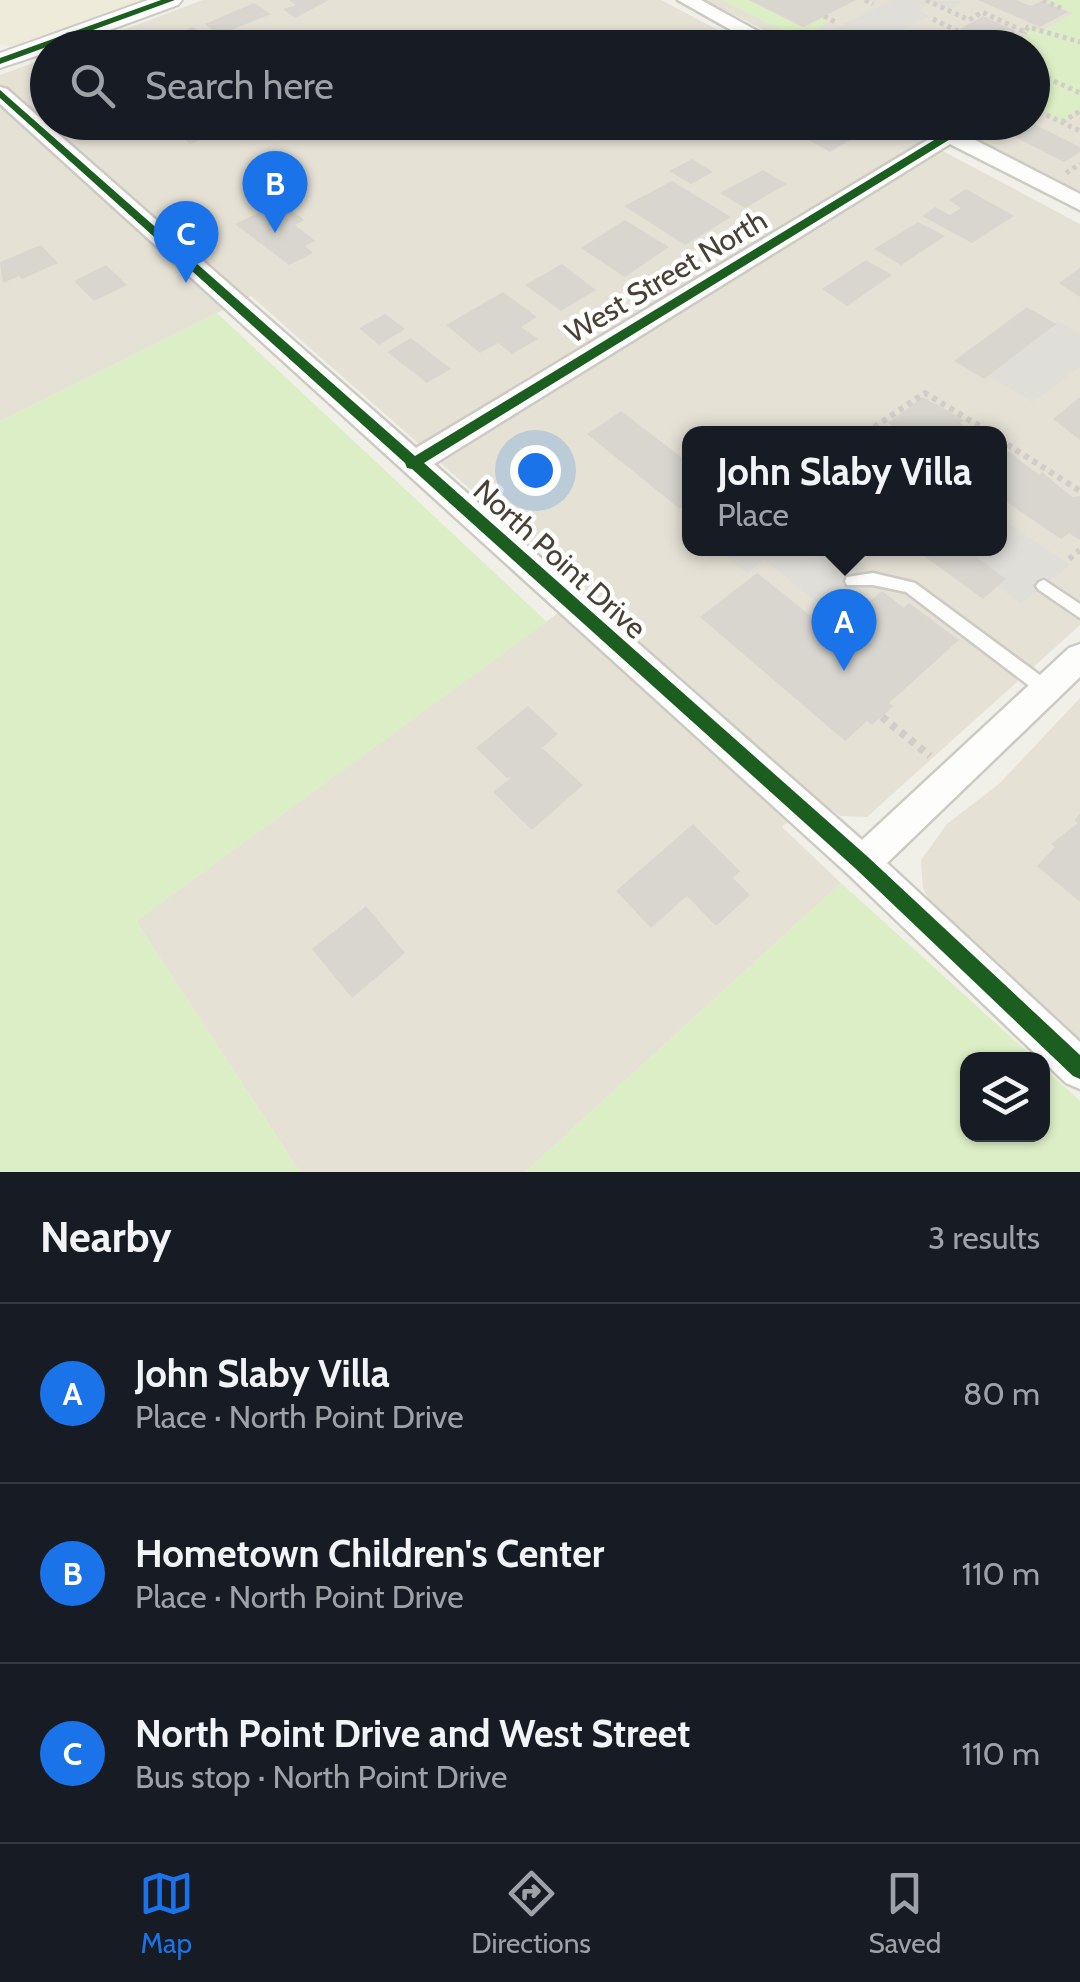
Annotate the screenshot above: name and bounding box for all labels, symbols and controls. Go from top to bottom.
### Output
search box [30,30,1050,140]
icon: search [65,58,120,113]
text: Search here [145,62,334,109]
pin: B [242,150,308,233]
pin: C [154,200,218,283]
street label: West Street North [558,201,774,351]
popup [682,426,1007,556]
your location [510,445,561,496]
text: John Slaby Villa [717,448,972,495]
street label: North Point Drive [466,472,654,646]
text: Place [717,495,789,534]
pin: A [812,588,876,671]
map controls [960,1052,1050,1142]
button: layers [960,1052,1050,1142]
text: Nearby [40,1211,172,1263]
text: 3 results [928,1218,1040,1257]
text: John Slaby Villa [135,1350,390,1397]
text: A [62,1374,83,1413]
text: 80 m [963,1374,1040,1413]
text: Place · North Point Drive [135,1397,464,1436]
text: Hometown Children's Center [135,1530,604,1577]
text: B [62,1554,83,1593]
text: 110 m [962,1554,1040,1593]
text: Place · North Point Drive [135,1577,464,1616]
text: North Point Drive and West Street [135,1710,690,1757]
text: C [63,1734,82,1773]
text: 110 m [962,1734,1040,1773]
text: Bus stop · North Point Drive [135,1757,507,1796]
tab: Map [139,1866,194,1960]
tab: Directions [471,1866,591,1960]
tab: Saved [869,1866,941,1960]

